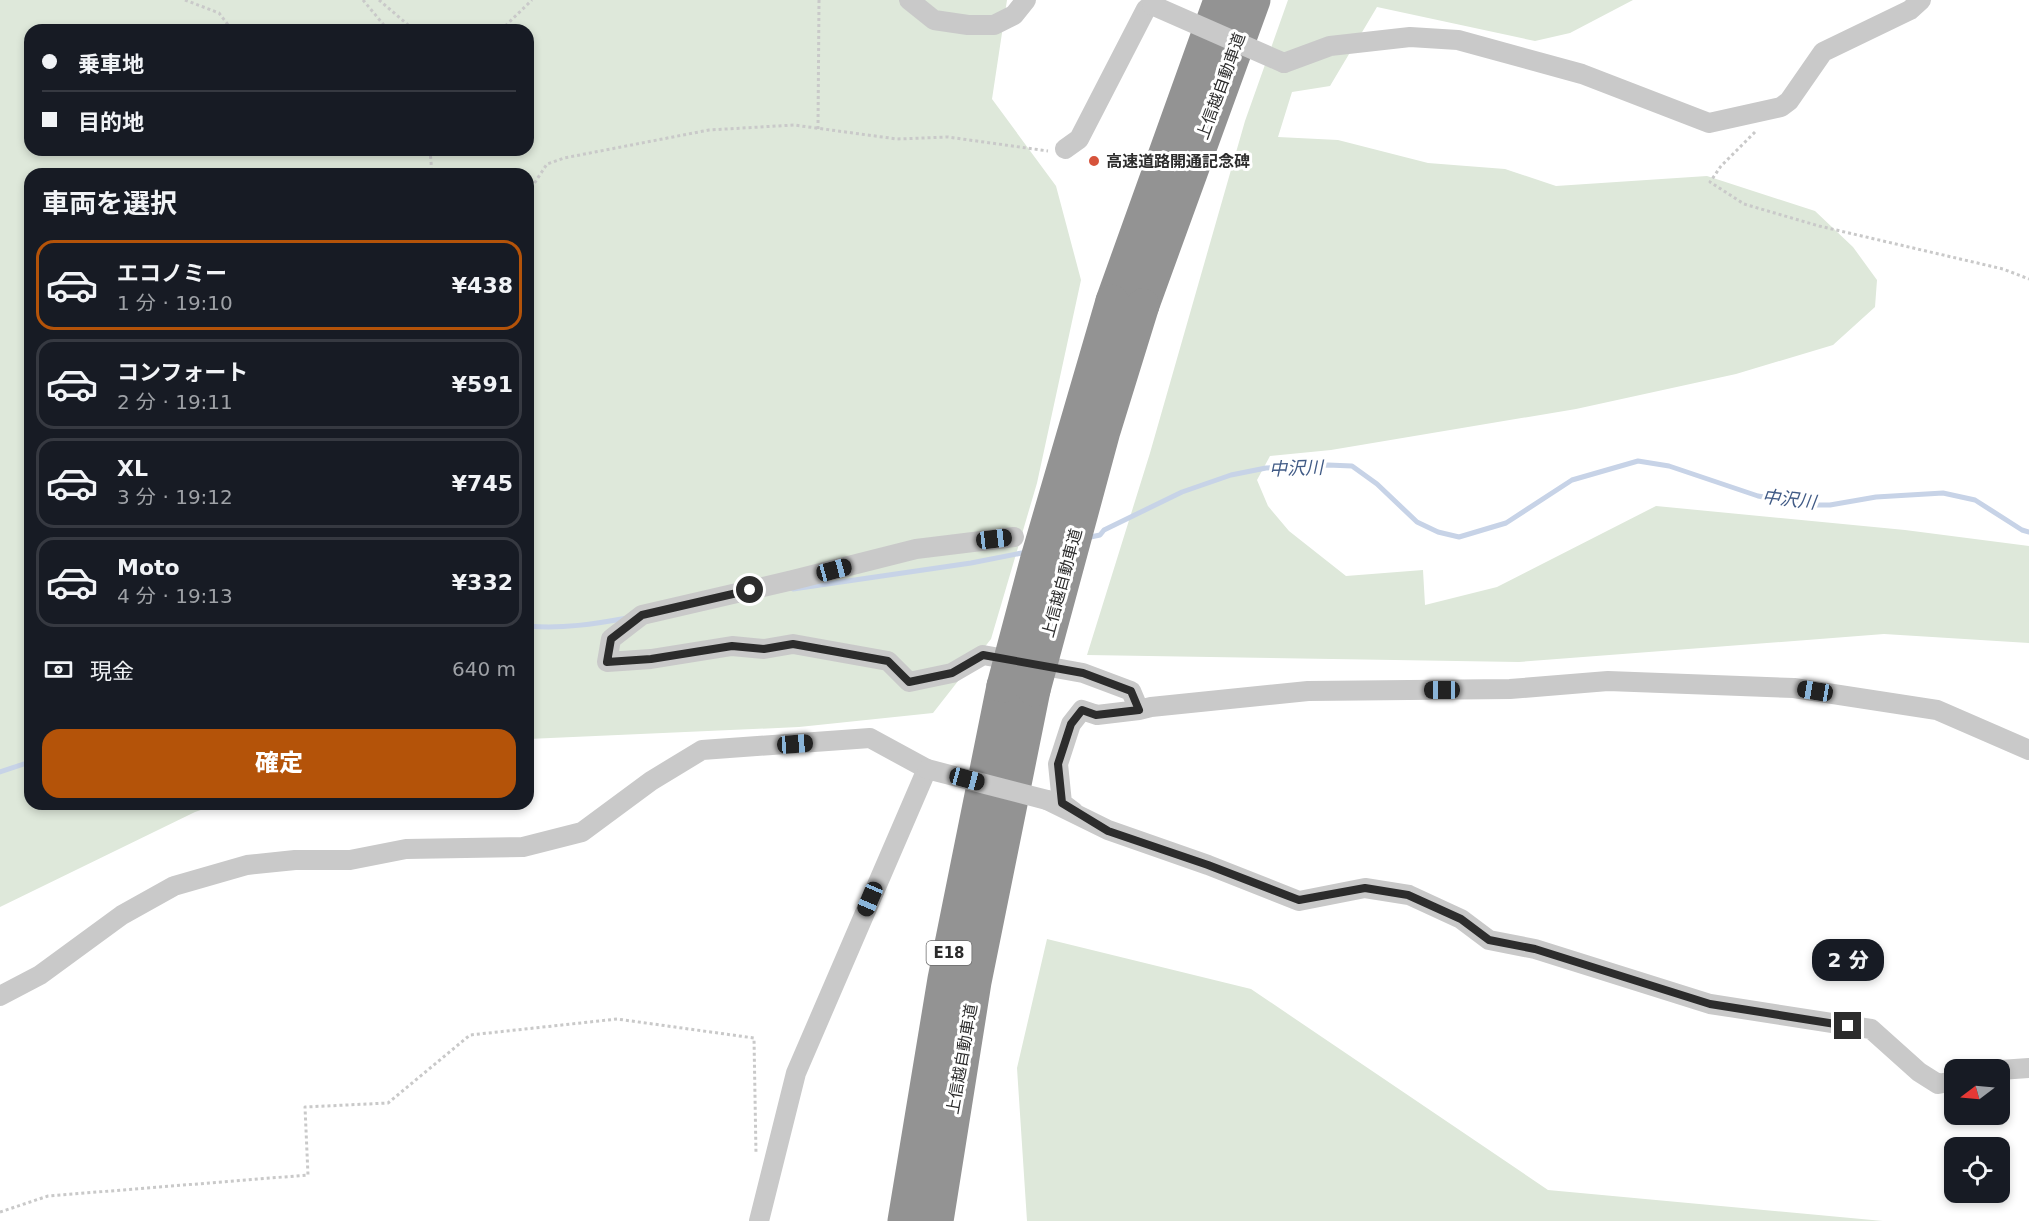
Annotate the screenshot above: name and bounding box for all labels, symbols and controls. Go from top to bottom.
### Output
street label: 上信越自動車道 [1193,30,1249,142]
text: 乗車地 [78,52,144,77]
text: 目的地 [78,110,144,135]
place label: 高速道路開通記念碑 [1106,152,1250,171]
marker: 高速道路開通記念碑 [1087,154,1101,168]
text: 車両を選択 [42,188,177,219]
icon: car [45,258,99,312]
text: エコノミー [117,261,227,286]
text: ¥438 [452,273,513,298]
text: 1 分 · 19:10 [117,291,233,315]
icon: car [45,357,99,411]
text: コンフォート [117,360,248,385]
text: ¥591 [452,372,513,397]
text: 2 分 · 19:11 [117,390,233,414]
icon: car [45,456,99,510]
text: XL [117,456,148,481]
water label: 中沢川 [1269,456,1325,479]
text: ¥745 [452,471,513,496]
text: 3 分 · 19:12 [117,485,233,509]
water label: 中沢川 [1761,485,1819,513]
street label: 上信越自動車道 [1038,526,1086,640]
car [975,528,1013,550]
icon: car [45,555,99,609]
text: Moto [117,555,180,580]
car [814,557,854,583]
text: ¥332 [452,570,513,595]
route start [736,576,763,603]
text: 4 分 · 19:13 [117,584,233,608]
icon: cash [42,653,75,686]
text: 640 m [452,657,516,681]
text: 現金 [90,659,134,684]
car [1796,679,1834,703]
car [1424,681,1460,699]
button: 確定 [42,729,516,798]
car [776,734,814,754]
car [947,766,987,792]
car [855,879,885,919]
callout: 2 分 [1812,939,1884,981]
road number: E18 [926,941,972,965]
text: 2 分 [1828,948,1868,972]
street label: 上信越自動車道 [943,1002,981,1116]
route end [1834,1012,1861,1039]
north arrow [1944,1059,2010,1125]
map controls [1944,1059,2010,1203]
button: locate [1944,1137,2010,1203]

